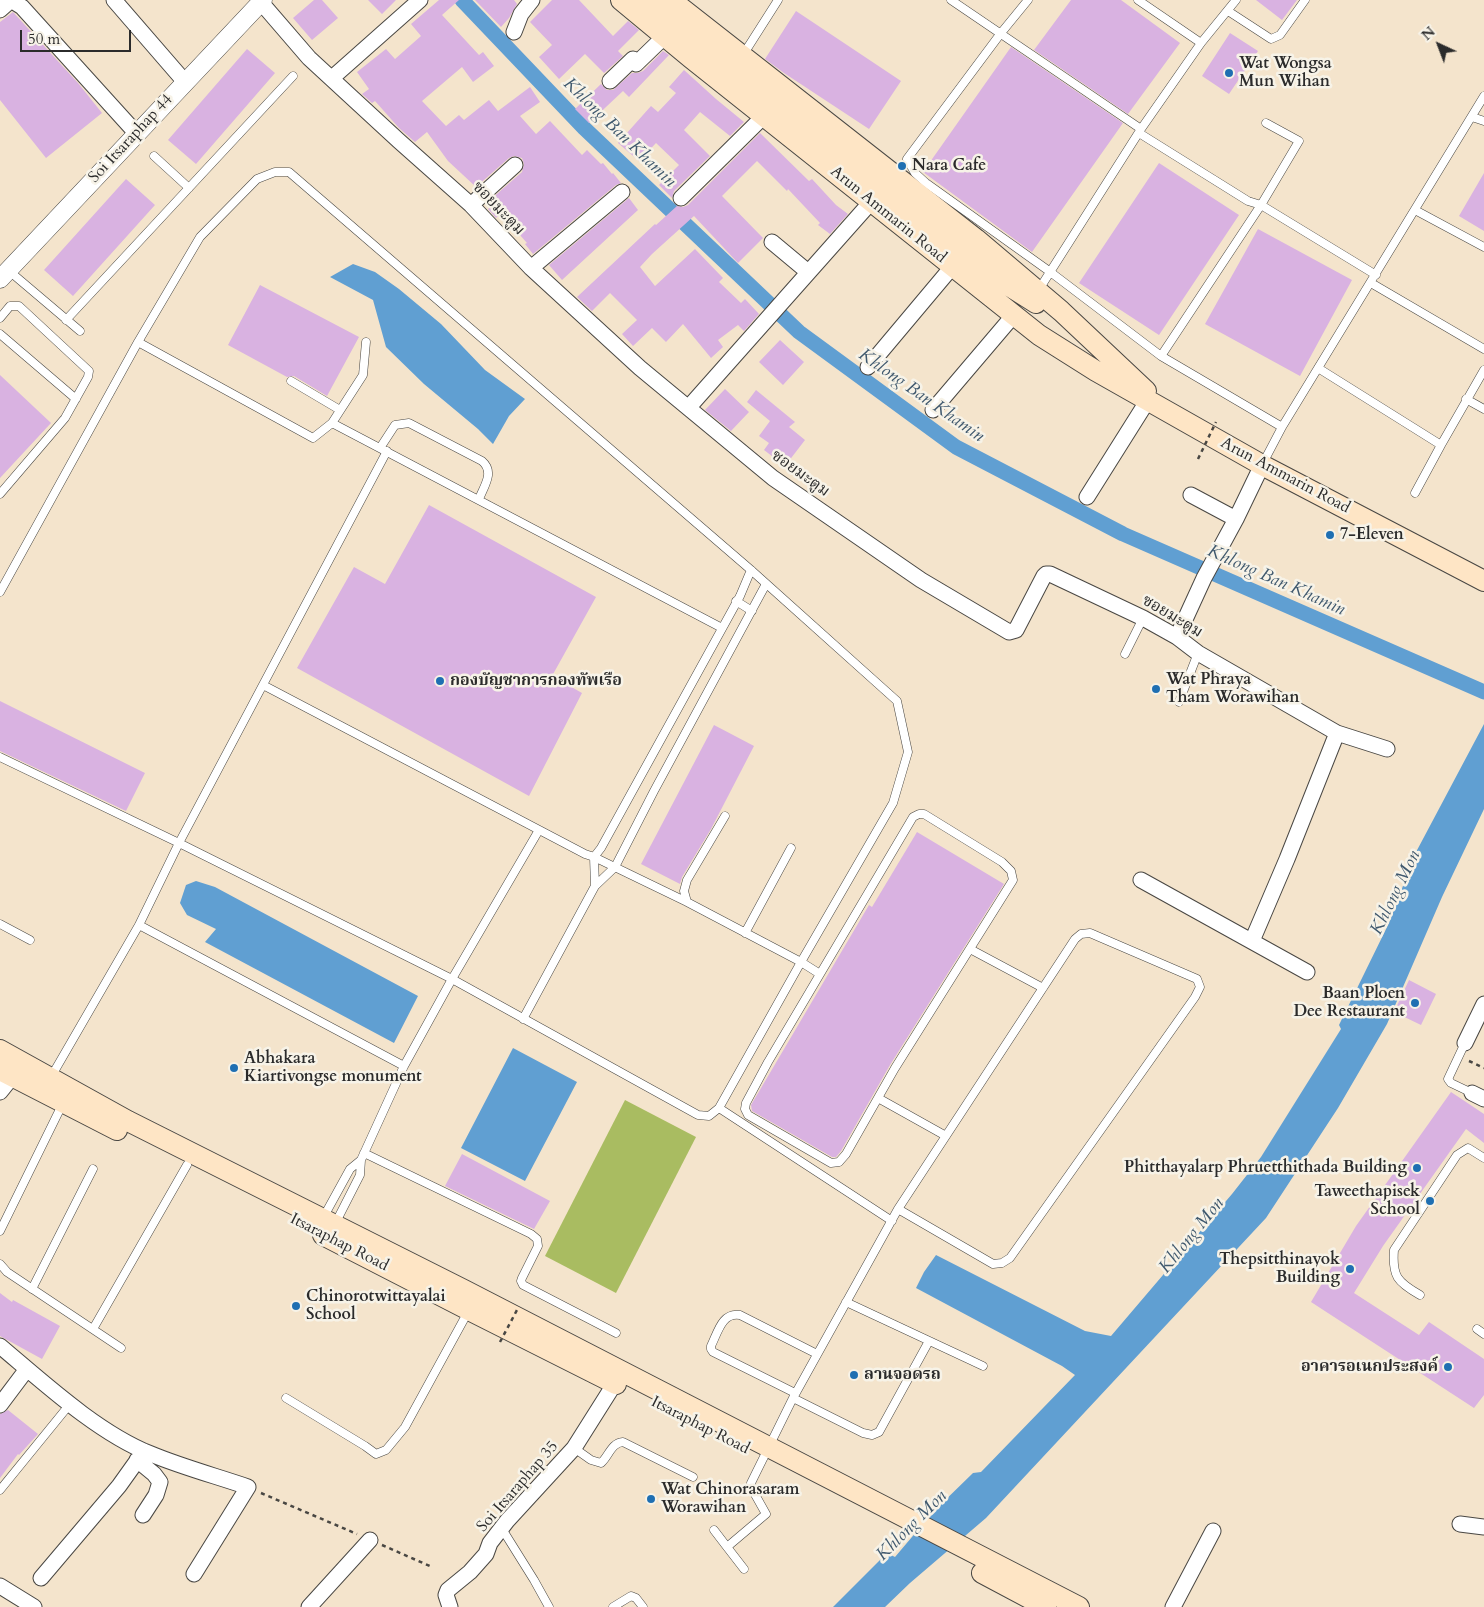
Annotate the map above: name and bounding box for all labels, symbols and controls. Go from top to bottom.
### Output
scale bar [22,20,134,52]
north arrow [1414,20,1464,70]
text: N [1418,23,1439,45]
text: 50 m [28,29,60,49]
place label: Wat Wongsa Mun Wihan [1239,54,1332,92]
marker: Wat Wongsa Mun Wihan [1223,67,1235,79]
water label: Khlong Ban Khamin [558,74,680,192]
street label: Soi Itsaraphap 44 [85,91,177,187]
place label: Nara Cafe [912,156,986,176]
marker: Nara Cafe [896,160,908,172]
street label: Arun Ammarin Road [826,162,950,268]
street label: ซอยมะตูม [468,178,528,240]
water label: Khlong Ban Khamin [854,345,988,447]
street label: Arun Ammarin Road [1217,434,1353,518]
street label: ซอยมะตูม [767,446,833,502]
place label: 7-Eleven [1340,525,1404,545]
marker: 7-Eleven [1324,529,1336,541]
water label: Khlong Ban Khamin [1204,541,1348,621]
street label: ซอยมะตูม [1138,591,1206,643]
place label: Wat Phraya Tham Worawihan [1166,670,1300,708]
place label: กองบัญชาการกองทัพเรือ [450,671,622,691]
marker: กองบัญชาการกองทัพเรือ [434,675,446,687]
marker: Wat Phraya Tham Worawihan [1150,683,1162,695]
water label: Khlong Mon [1366,847,1426,939]
place label: Baan Ploen Dee Restaurant [1293,984,1405,1022]
marker: Baan Ploen Dee Restaurant [1409,997,1421,1009]
place label: Abhakara Kiartivongse monument [244,1049,422,1087]
marker: Abhakara Kiartivongse monument [228,1062,240,1074]
place label: Phitthayalarp Phruetthithada Building [1124,1158,1407,1178]
marker: Phitthayalarp Phruetthithada Building [1411,1162,1423,1174]
place label: Taweethapisek School [1314,1182,1420,1220]
water label: Khlong Mon [1155,1194,1229,1278]
marker: Taweethapisek School [1424,1195,1436,1207]
street label: Itsaraphap Road [287,1210,391,1276]
place label: Thepsitthinayok Building [1219,1250,1340,1288]
marker: Thepsitthinayok Building [1344,1263,1356,1275]
place label: Chinorotwittayalai School [306,1287,446,1325]
marker: Chinorotwittayalai School [290,1300,302,1312]
place label: อาคารอเนกประสงค์ [1301,1357,1438,1377]
marker: อาคารอเนกประสงค์ [1442,1361,1454,1373]
place label: ลานจอดรถ [864,1365,941,1385]
marker: ลานจอดรถ [848,1369,860,1381]
street label: Itsaraphap Road [648,1393,752,1459]
street label: Soi Itsaraphap 35 [473,1438,563,1536]
place label: Wat Chinorasaram Worawihan [661,1480,799,1518]
water label: Khlong Mon [872,1486,952,1566]
marker: Wat Chinorasaram Worawihan [645,1493,657,1505]

